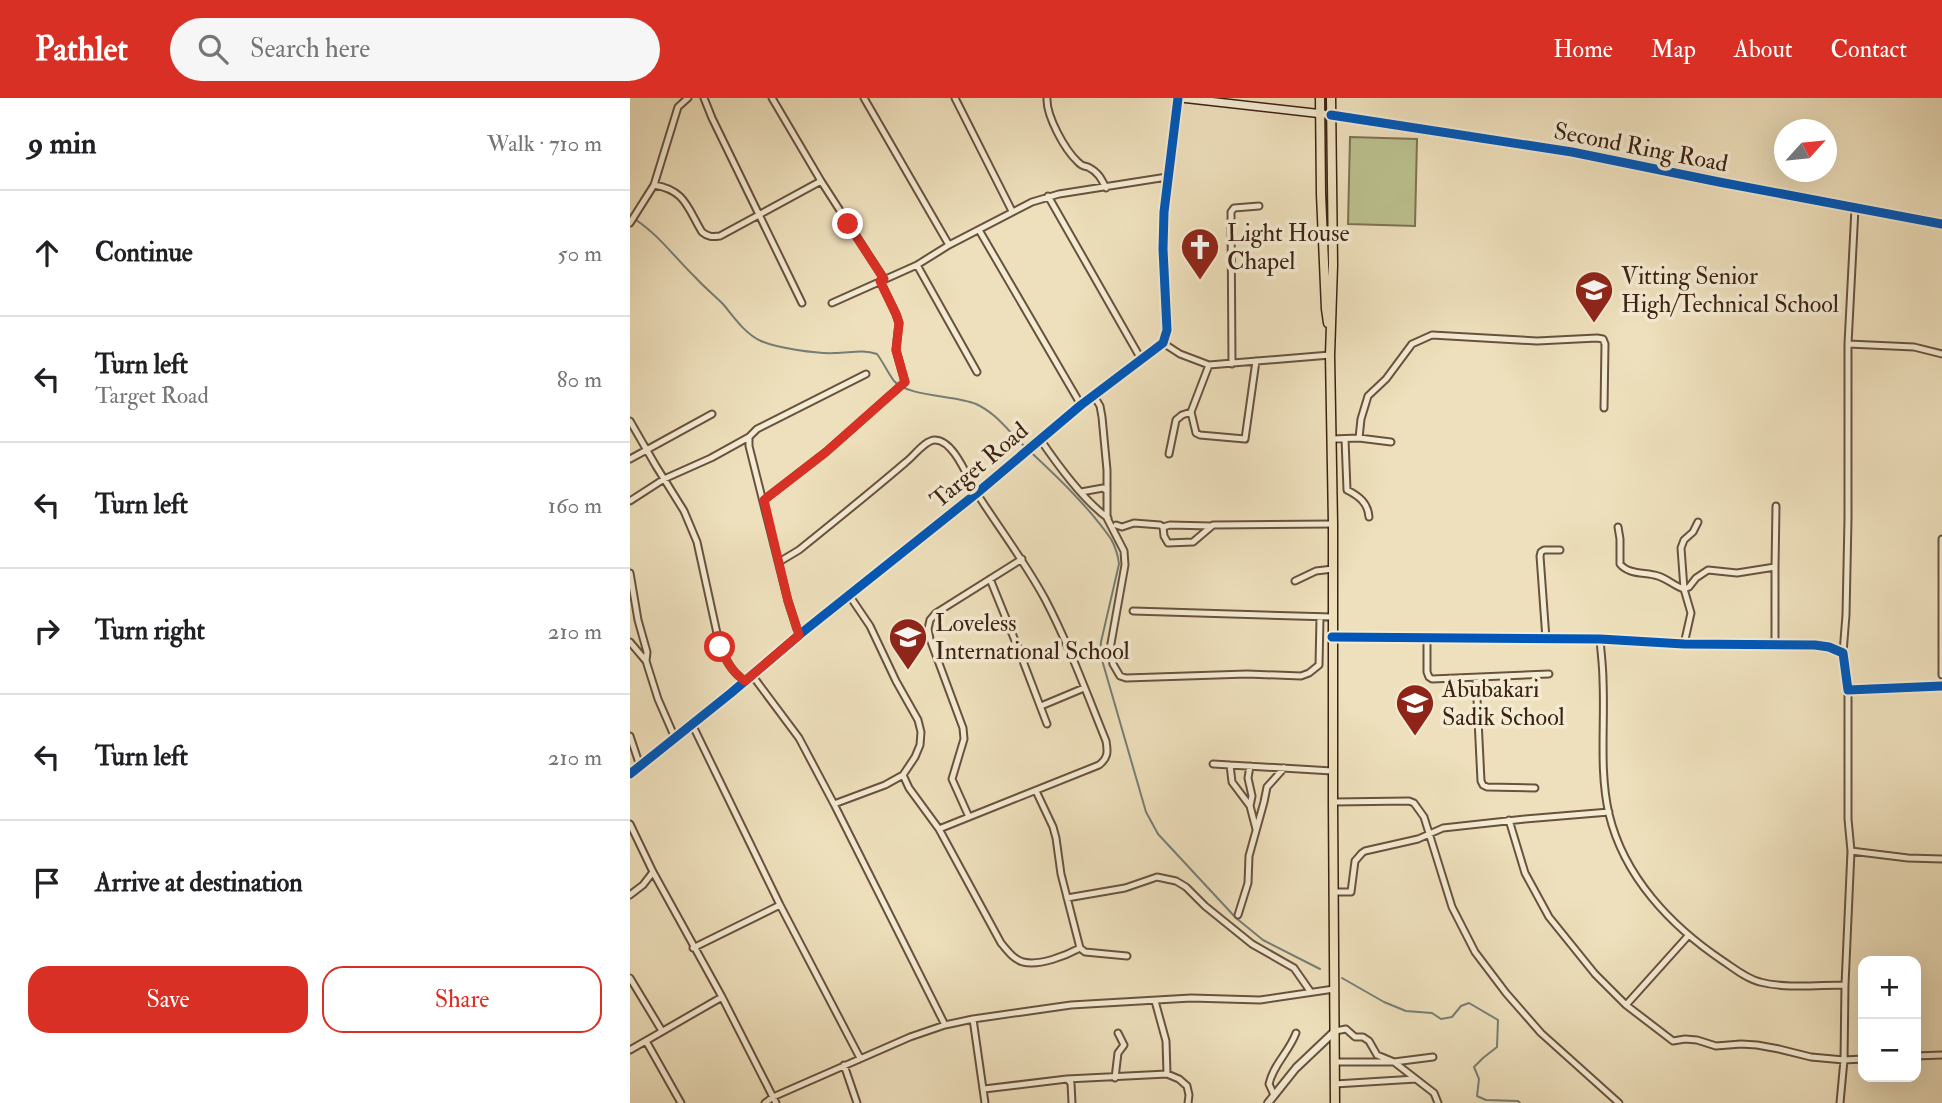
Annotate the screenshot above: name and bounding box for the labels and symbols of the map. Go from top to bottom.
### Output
street label: Second Ring Road [1551,115,1731,180]
north arrow [1774,119,1837,182]
route end [832,208,863,239]
place label: Light House Chapel [1227,218,1349,277]
church icon: Light House Chapel [1179,226,1221,281]
place label: Vitting Senior High/Technical School [1621,261,1839,320]
school or university icon: Vitting Senior High/Technical School [1573,269,1615,324]
street label: Target Road [924,415,1035,515]
place label: Loveless International School [935,608,1130,667]
school or university icon: Loveless International School [887,616,929,671]
route start [704,631,735,662]
place label: Abubakari Sadik School [1441,674,1565,733]
school or university icon: Abubakari Sadik School [1394,682,1436,737]

